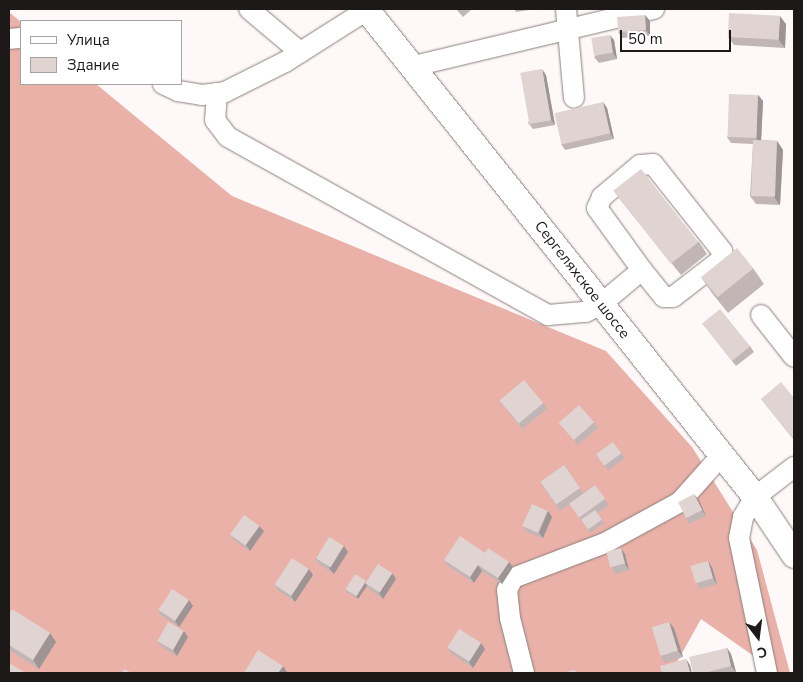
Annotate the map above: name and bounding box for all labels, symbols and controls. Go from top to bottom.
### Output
legend [20,20,182,85]
scale bar [623,20,734,52]
text: 50 m [628,29,663,49]
text: Улица [67,30,110,50]
text: Здание [67,55,119,75]
street label: Сергеляхское шоссе [530,218,634,342]
north arrow [733,612,783,662]
text: С [755,642,769,662]

